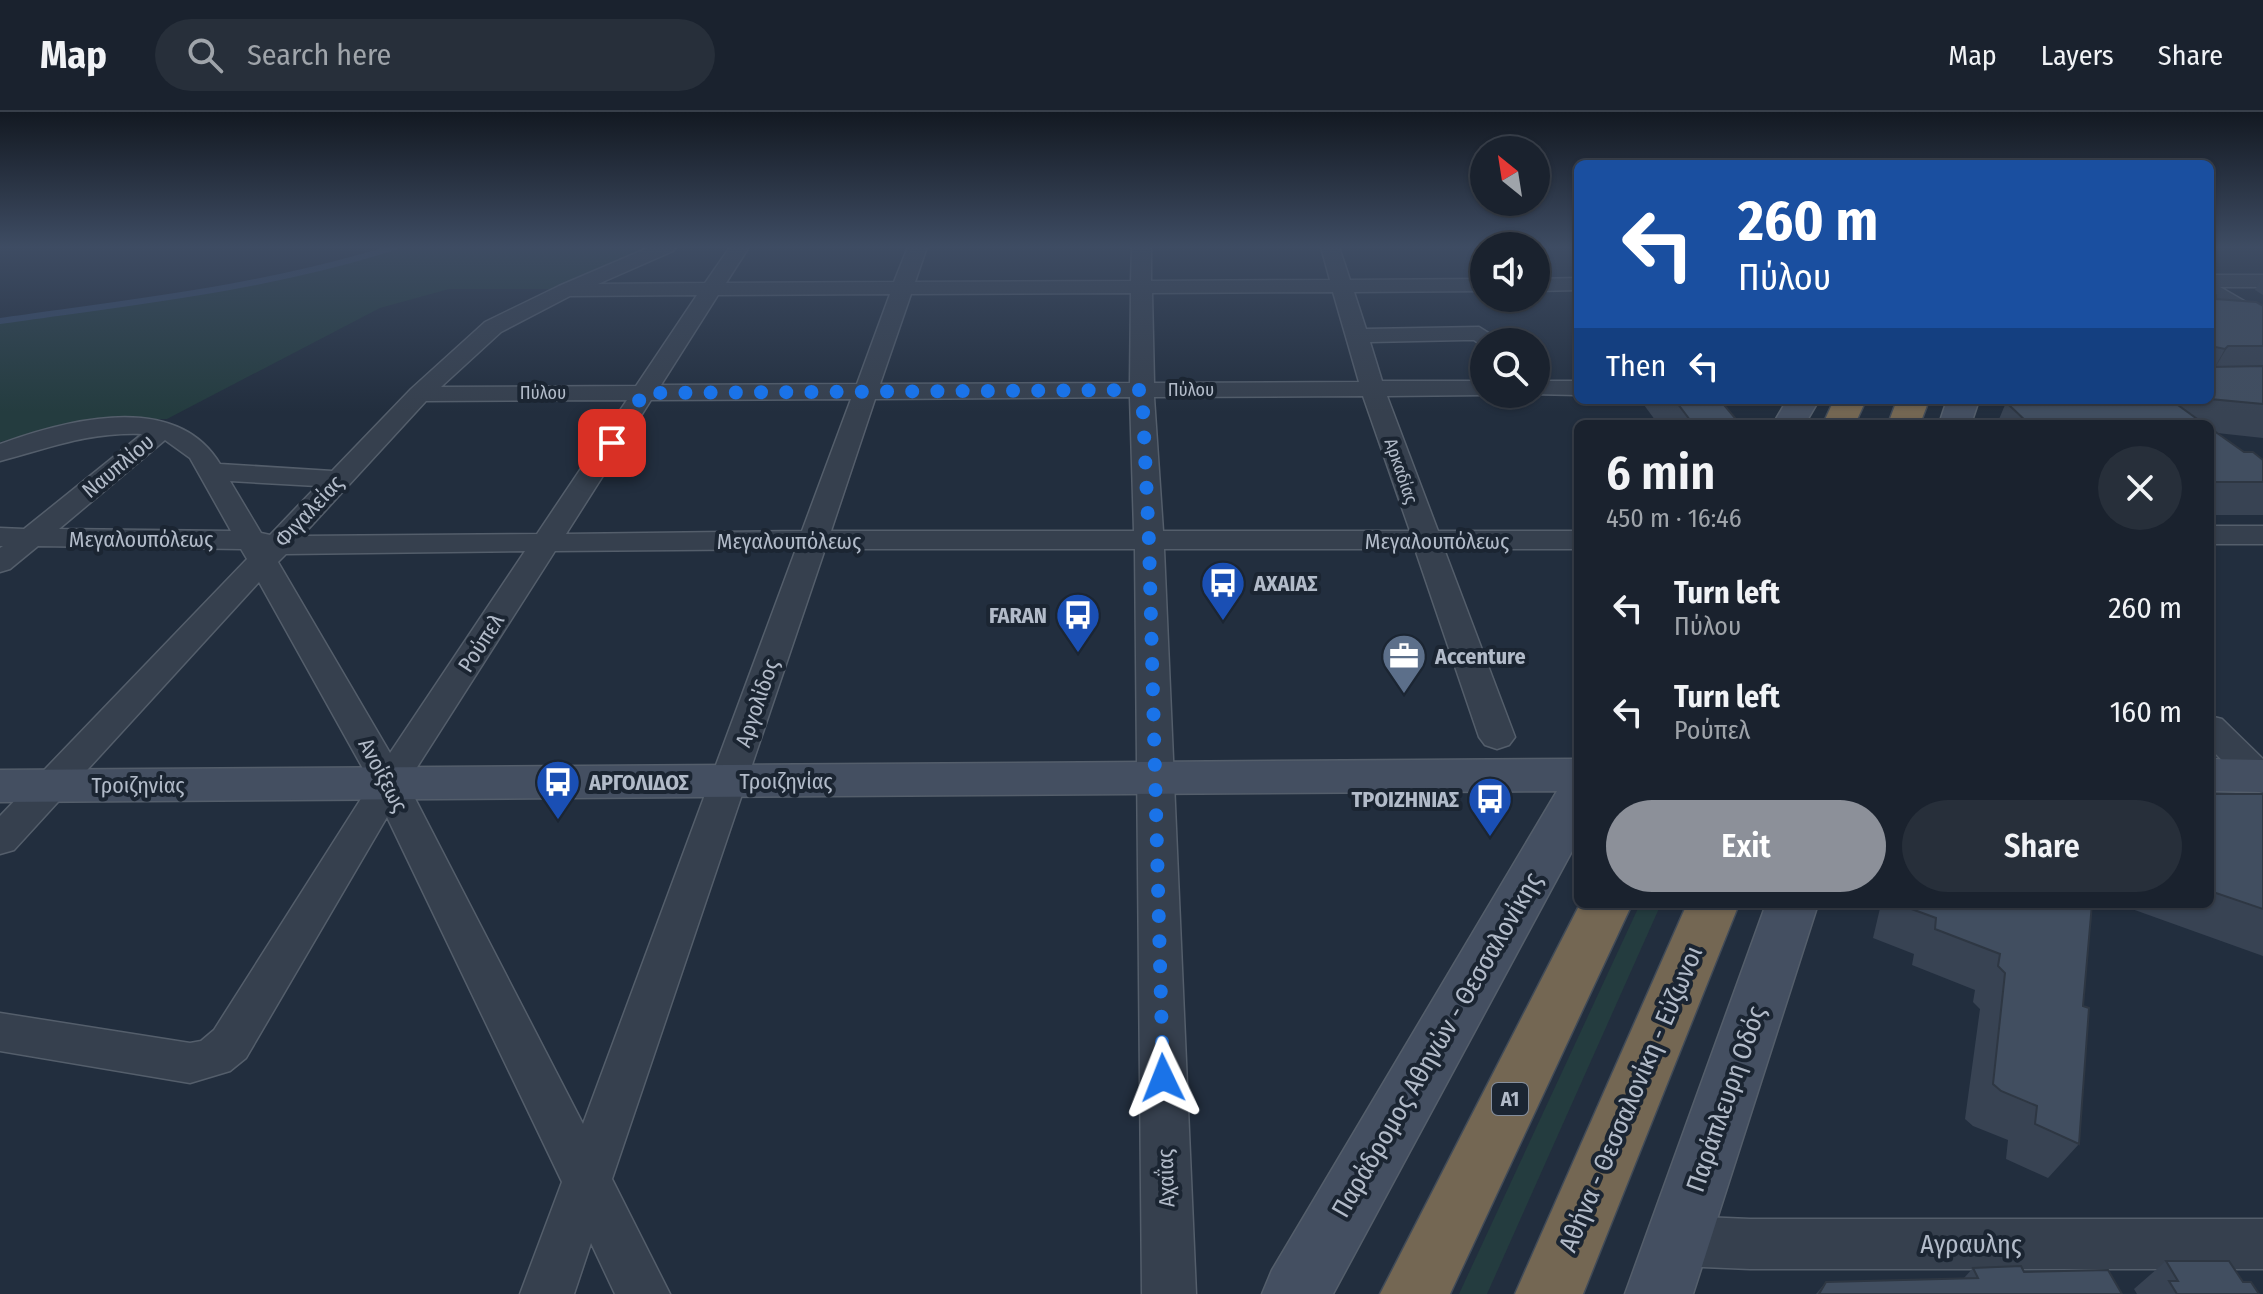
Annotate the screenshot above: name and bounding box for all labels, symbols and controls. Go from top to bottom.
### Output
search box [155,19,715,91]
text: Map [40,32,107,78]
icon: search [183,33,227,77]
text: Search here [247,37,391,73]
text: Map [1948,39,1997,72]
text: Layers [2041,39,2114,72]
text: Share [2158,39,2223,72]
north arrow [1470,136,1550,216]
map controls [1470,136,1550,408]
text: 260 m [1738,188,1878,255]
icon: left [1606,192,1710,296]
button: sound [1470,232,1550,312]
text: Πύλου [1738,256,1831,300]
button: search [1470,328,1550,408]
icon: left [1682,344,1726,388]
text: Then [1606,348,1666,384]
street label: Πύλου [1168,379,1214,401]
street label: Πύλου [520,382,566,404]
pin [578,409,646,477]
icon: arrive [590,421,634,465]
street label: Ναυπλίου [76,428,160,504]
street label: Αρκαδίας [1380,435,1423,507]
text: 6 min [1606,444,1715,502]
button: close [2098,446,2182,530]
street label: Φιγαλείας [269,469,349,553]
text: 450 m · 16:46 [1606,503,1742,534]
street label: Μεγαλουπόλεως [69,526,213,553]
street label: Μεγαλουπόλεως [717,528,861,555]
street label: Μεγαλουπόλεως [1365,528,1509,555]
bus stop icon: AXAΙΑΣ [1199,559,1247,622]
place label: AXAΙΑΣ [1253,570,1317,597]
text: Turn left [1674,575,1780,611]
icon: left [1606,586,1650,630]
text: 260 m [2108,590,2182,626]
bus stop icon: FARAN [1054,591,1102,654]
place label: FARAN [989,602,1047,629]
street label: Ρούπελ [452,608,511,677]
text: Πύλου [1674,611,1741,642]
office icon: Accenture [1380,632,1428,695]
place label: Accenture [1434,643,1526,670]
street label: Αργολίδος [729,655,785,751]
text: Turn left [1674,679,1780,715]
icon: left [1606,690,1650,734]
text: 160 m [2110,694,2182,730]
text: Ρούπελ [1674,715,1750,746]
street label: Ανοίξεως [352,733,414,817]
bus stop icon: ΑΡΓΟΛΙΔΟΣ [534,758,582,821]
street label: Τροιζηνίας [739,768,833,795]
place label: ΑΡΓΟΛΙΔΟΣ [588,769,689,796]
street label: Τροιζηνίας [91,772,185,799]
bus stop icon: ΤΡΟΙΖΗΝΙΑΣ [1466,775,1514,838]
place label: ΤΡΟΙΖΗΝΙΑΣ [1351,786,1459,813]
button: Exit [1606,800,1886,892]
button: Share [1902,800,2182,892]
street label: Παράδρομος Αθηνών - Θεσσαλονίκης [1325,867,1549,1223]
street label: Αθήνα - Θεσσαλονίκη - Εύζωνοι [1552,941,1710,1257]
street label: Παράπλευρη Οδός [1680,1002,1772,1196]
position arrow [1121,1036,1205,1120]
road number: Α1 [1492,1083,1528,1115]
street label: Αχαΐας [1151,1148,1181,1208]
street label: Αγραυλης [1920,1229,2022,1260]

